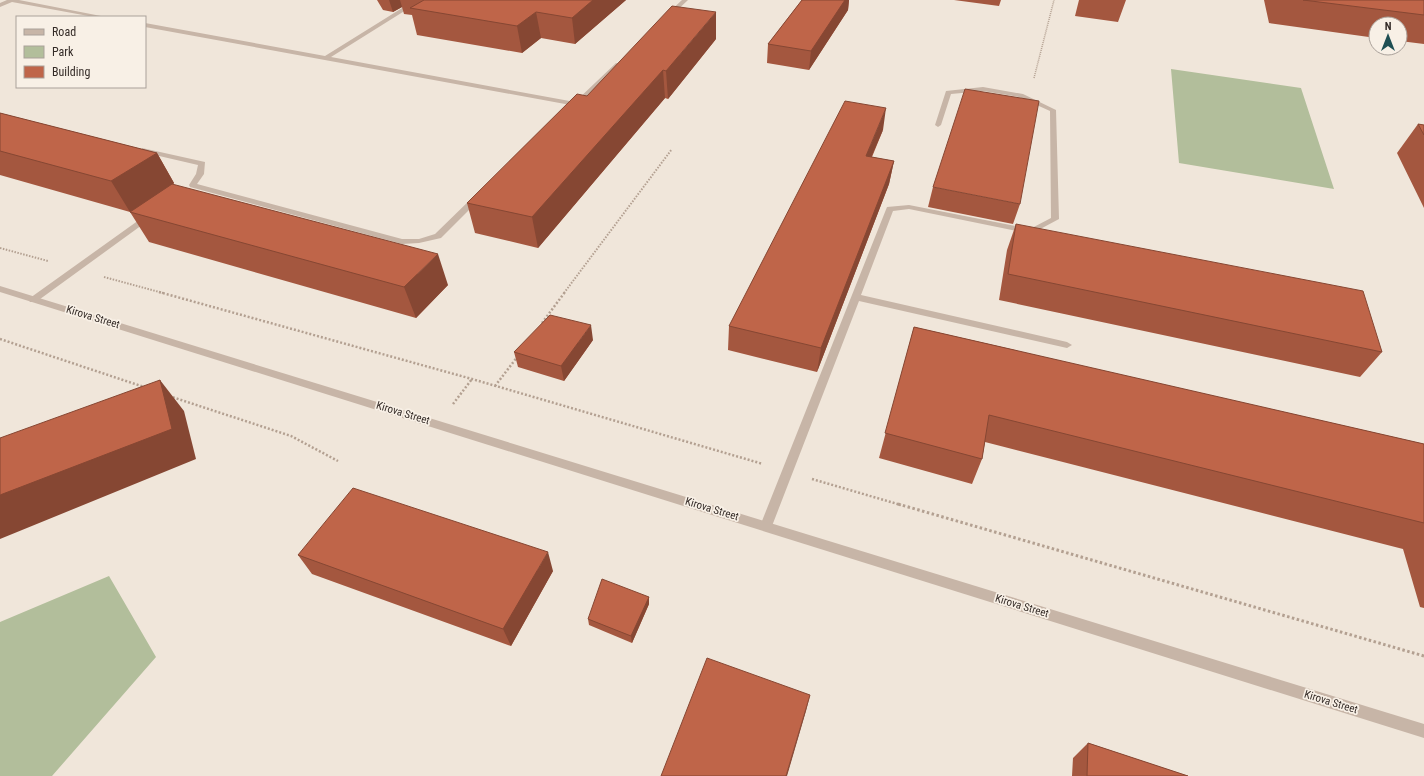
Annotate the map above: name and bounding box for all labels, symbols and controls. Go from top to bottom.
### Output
legend [16,16,146,88]
north arrow [1368,16,1408,56]
text: N [1385,20,1392,33]
text: Road [52,25,76,39]
text: Park [52,45,74,59]
text: Building [52,65,90,79]
street label: Kirova Street [65,303,121,331]
street label: Kirova Street [375,399,431,427]
street label: Kirova Street [684,495,740,523]
street label: Kirova Street [994,592,1050,620]
street label: Kirova Street [1303,688,1359,716]

